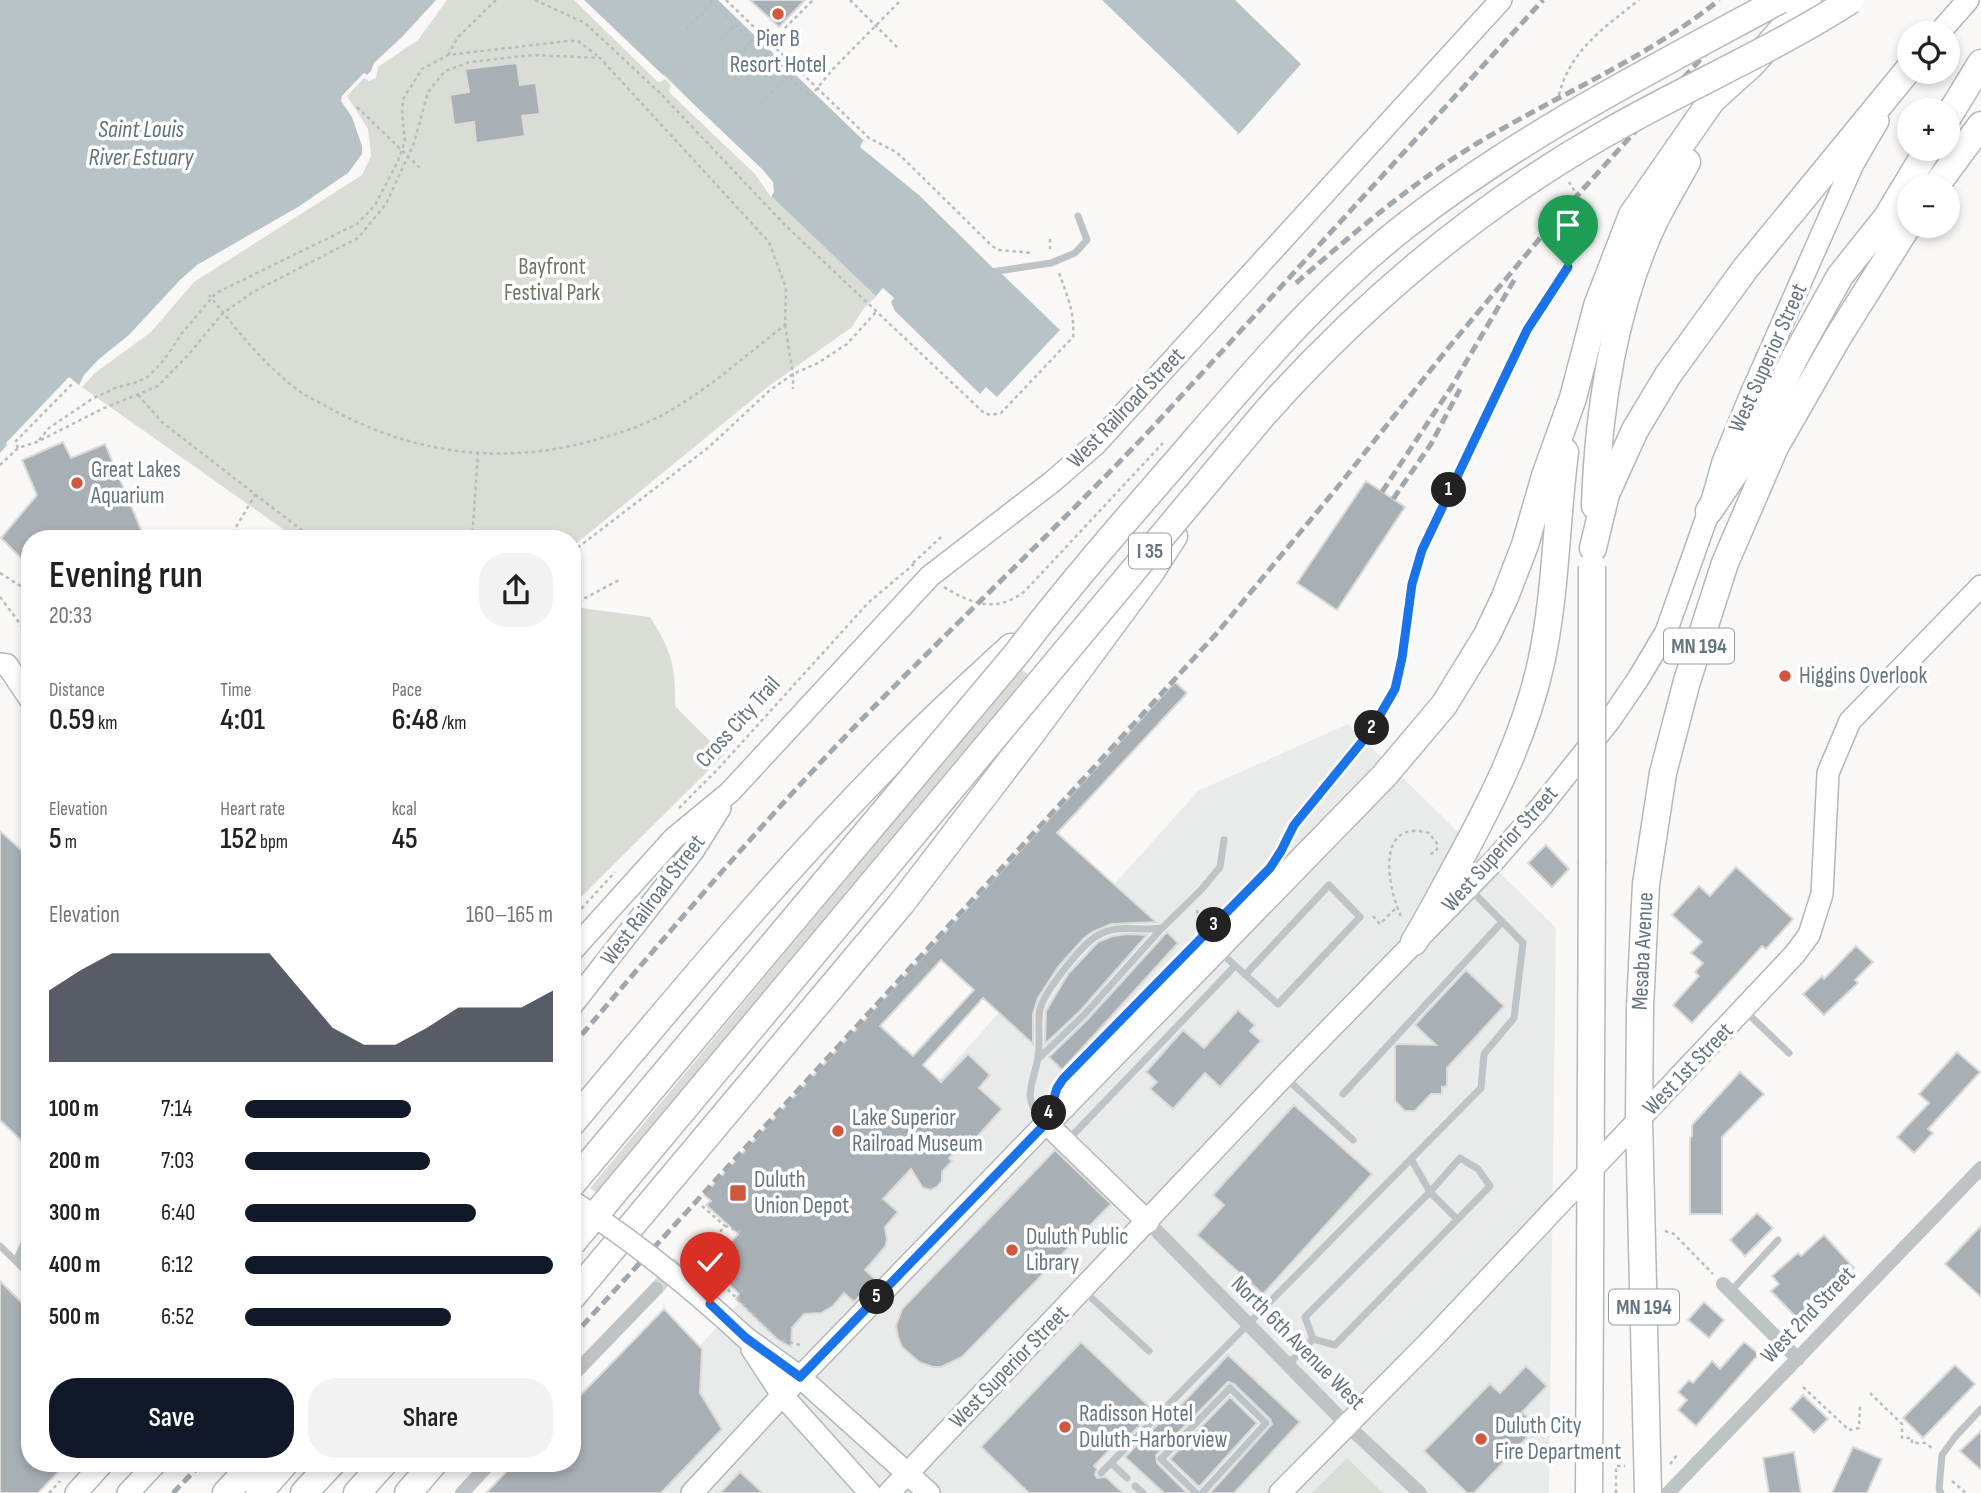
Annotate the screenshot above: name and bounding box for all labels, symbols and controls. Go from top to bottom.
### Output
marker: Pier B Resort Hotel [770,6,786,22]
map controls [1897,21,1960,238]
button: locate [1897,21,1960,84]
place label: Pier B Resort Hotel [730,25,826,79]
button: + [1897,98,1960,161]
water label: Saint Louis River Estuary [89,115,194,172]
button: − [1897,175,1960,238]
pin [1538,195,1598,267]
icon: arrive [1549,206,1587,244]
park label: Bayfront Festival Park [504,253,600,307]
street label: West Superior Street [1723,279,1813,437]
street label: West Railroad Street [1061,342,1191,474]
place label: Great Lakes Aquarium [90,456,181,510]
pin: 1 [1432,472,1466,508]
marker: Great Lakes Aquarium [69,475,85,491]
text: 1 [1445,478,1452,501]
road number: I 35 [1129,534,1171,568]
text: Evening run [49,553,203,598]
button: share [479,553,553,627]
text: 20:33 [49,602,92,630]
road number: MN 194 [1664,628,1734,664]
place label: Higgins Overlook [1799,662,1928,690]
marker: Higgins Overlook [1777,668,1793,684]
street label: Cross City Trail [690,671,786,773]
text: Distance [49,679,105,702]
text: Time [220,679,251,702]
text: Pace [392,679,422,702]
text: 0.59 [49,702,95,738]
text: 4:01 [220,702,265,738]
text: 6:48 [392,702,439,738]
pin: 2 [1354,710,1390,746]
text: km [95,712,117,735]
text: /km [439,712,467,735]
text: 2 [1367,716,1376,739]
street label: West Superior Street [1436,780,1564,918]
text: Elevation [49,798,108,821]
text: Heart rate [220,798,285,821]
text: kcal [392,798,417,821]
text: 5 [49,821,62,857]
text: 152 [220,821,257,857]
text: 45 [392,821,418,857]
street label: West Railroad Street [595,829,711,971]
text: m [62,831,77,854]
text: bpm [257,831,288,854]
street label: Mesaba Avenue [1626,891,1660,1011]
text: Elevation [49,901,120,929]
text: 160–165 m [466,901,553,929]
pin: 3 [1196,908,1232,942]
text: 3 [1209,913,1218,936]
street label: West 1st Street [1637,1017,1739,1121]
text: 100 m [49,1095,99,1123]
text: 7:14 [161,1095,192,1123]
pin: 4 [1032,1096,1066,1130]
text: 4 [1044,1101,1053,1124]
place label: Lake Superior Railroad Museum [852,1104,983,1158]
marker: Lake Superior Railroad Museum [830,1123,846,1139]
text: 200 m [49,1147,100,1175]
text: 7:03 [161,1147,194,1175]
place label: Duluth Union Depot [754,1166,849,1220]
marker: Duluth Union Depot [728,1183,748,1203]
text: 300 m [49,1199,100,1227]
text: 6:40 [161,1199,195,1227]
place label: Duluth Public Library [1026,1223,1128,1277]
pin [680,1232,740,1304]
marker: Duluth Public Library [1004,1242,1020,1258]
icon: check [691,1243,729,1281]
text: 400 m [49,1251,100,1279]
text: 6:12 [161,1251,193,1279]
street label: West 2nd Street [1755,1261,1861,1369]
street label: North 6th Avenue West [1225,1270,1371,1416]
pin: 5 [860,1280,894,1314]
text: 5 [872,1285,881,1308]
road number: MN 194 [1609,1290,1679,1324]
street label: West Superior Street [943,1300,1075,1434]
text: 500 m [49,1303,100,1331]
text: 6:52 [161,1303,194,1331]
button: Save [49,1378,294,1458]
button: Share [308,1378,553,1458]
place label: Radisson Hotel Duluth-Harborview [1079,1400,1228,1454]
place label: Duluth City Fire Department [1495,1412,1621,1466]
marker: Radisson Hotel Duluth-Harborview [1057,1419,1073,1435]
marker: Duluth City Fire Department [1473,1431,1489,1447]

